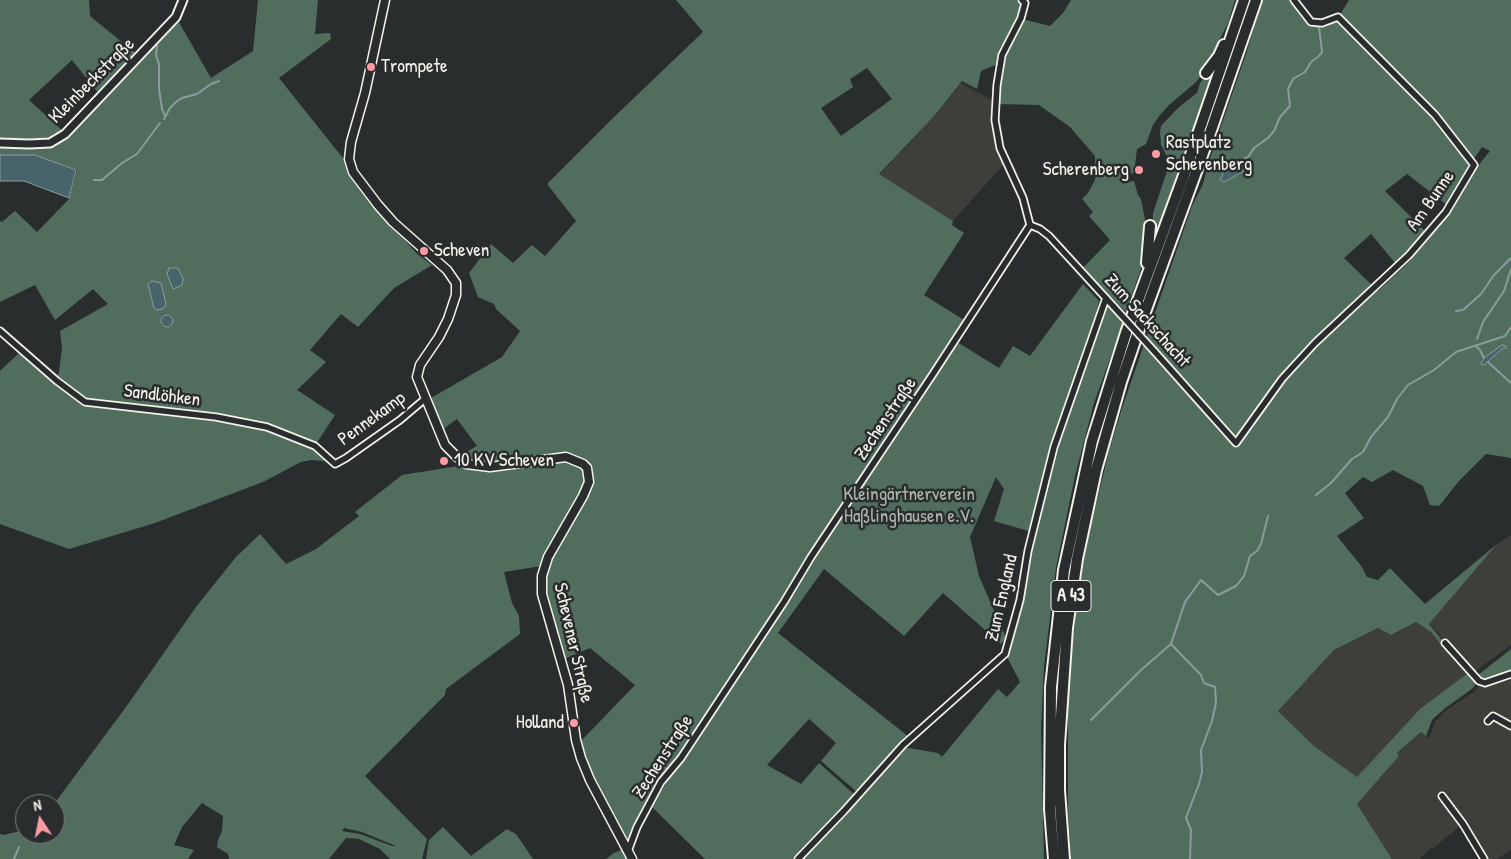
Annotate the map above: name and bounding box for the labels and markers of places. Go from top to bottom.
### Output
place label: Trompete [381,56,448,78]
marker: Trompete [365,61,377,73]
place label: Rastplatz Scherenberg [1166,132,1252,176]
marker: Rastplatz Scherenberg [1150,148,1162,160]
place label: Scherenberg [1043,159,1129,181]
marker: Scherenberg [1133,164,1145,176]
place label: Scheven [434,240,489,262]
marker: Scheven [418,245,430,257]
place label: 10 KV Scheven [454,450,554,472]
marker: 10 KV Scheven [438,455,450,467]
place label: Holland [516,712,564,734]
marker: Holland [568,717,580,729]

